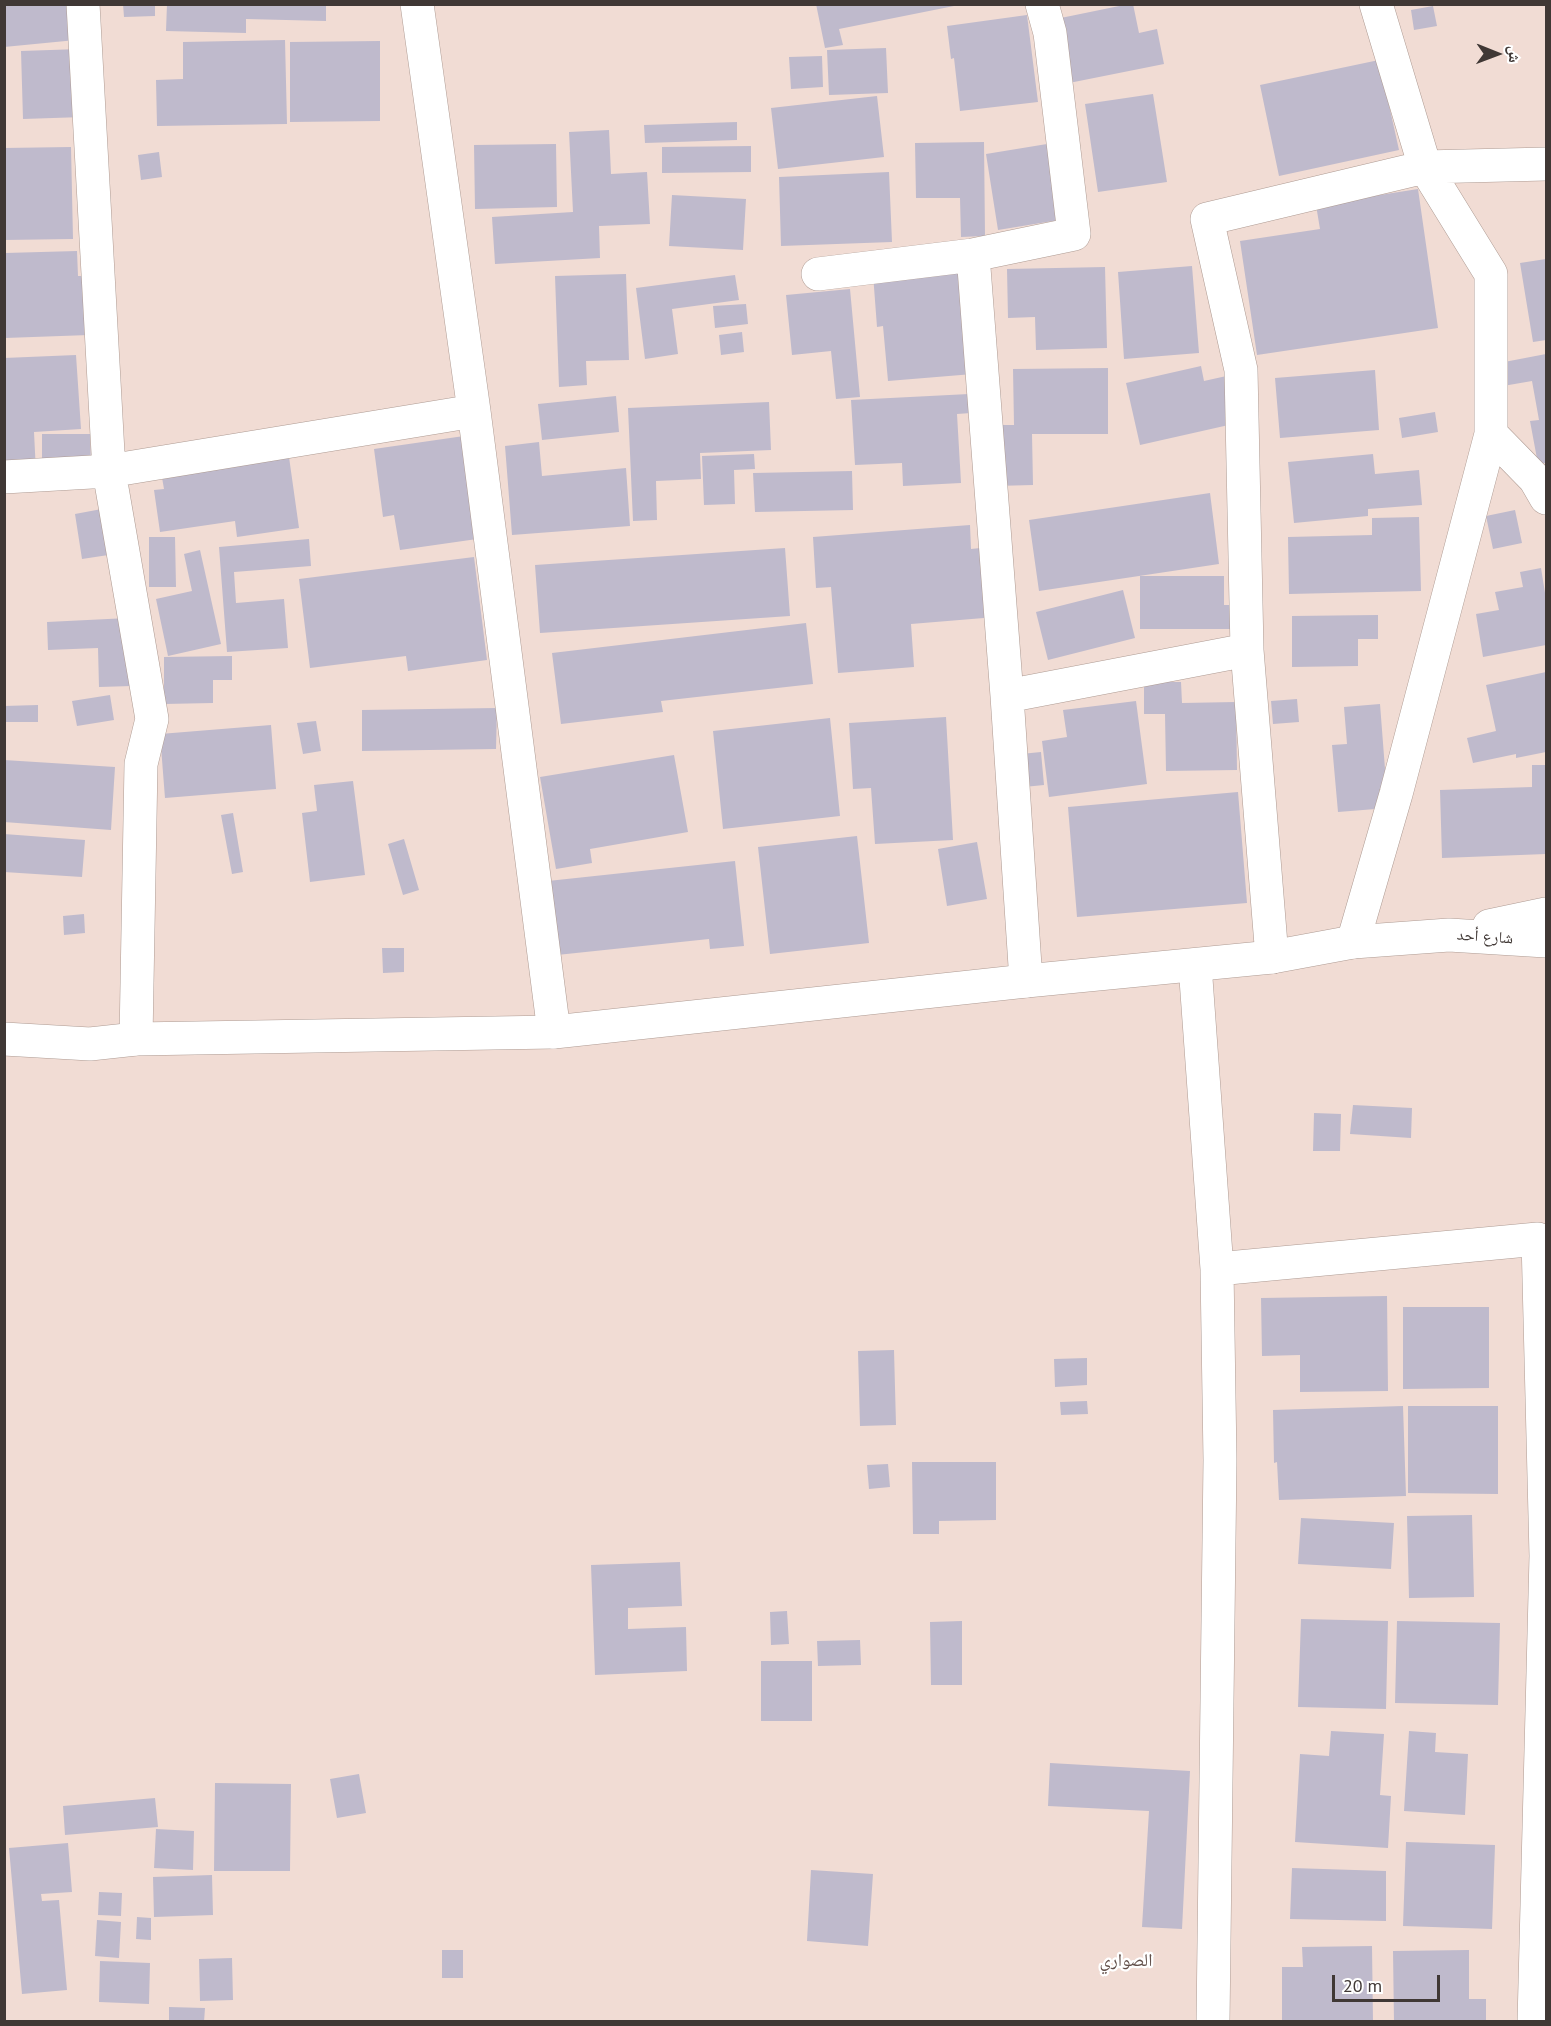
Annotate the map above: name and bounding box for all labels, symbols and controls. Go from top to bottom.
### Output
north arrow [1467,24,1527,84]
text: ش [1505,46,1525,63]
street label: شارع أحد [1456,925,1514,949]
district label: الصواري [1100,1950,1152,1972]
scale bar [1335,1963,1443,2001]
text: 20 m [1343,1974,1382,1997]

